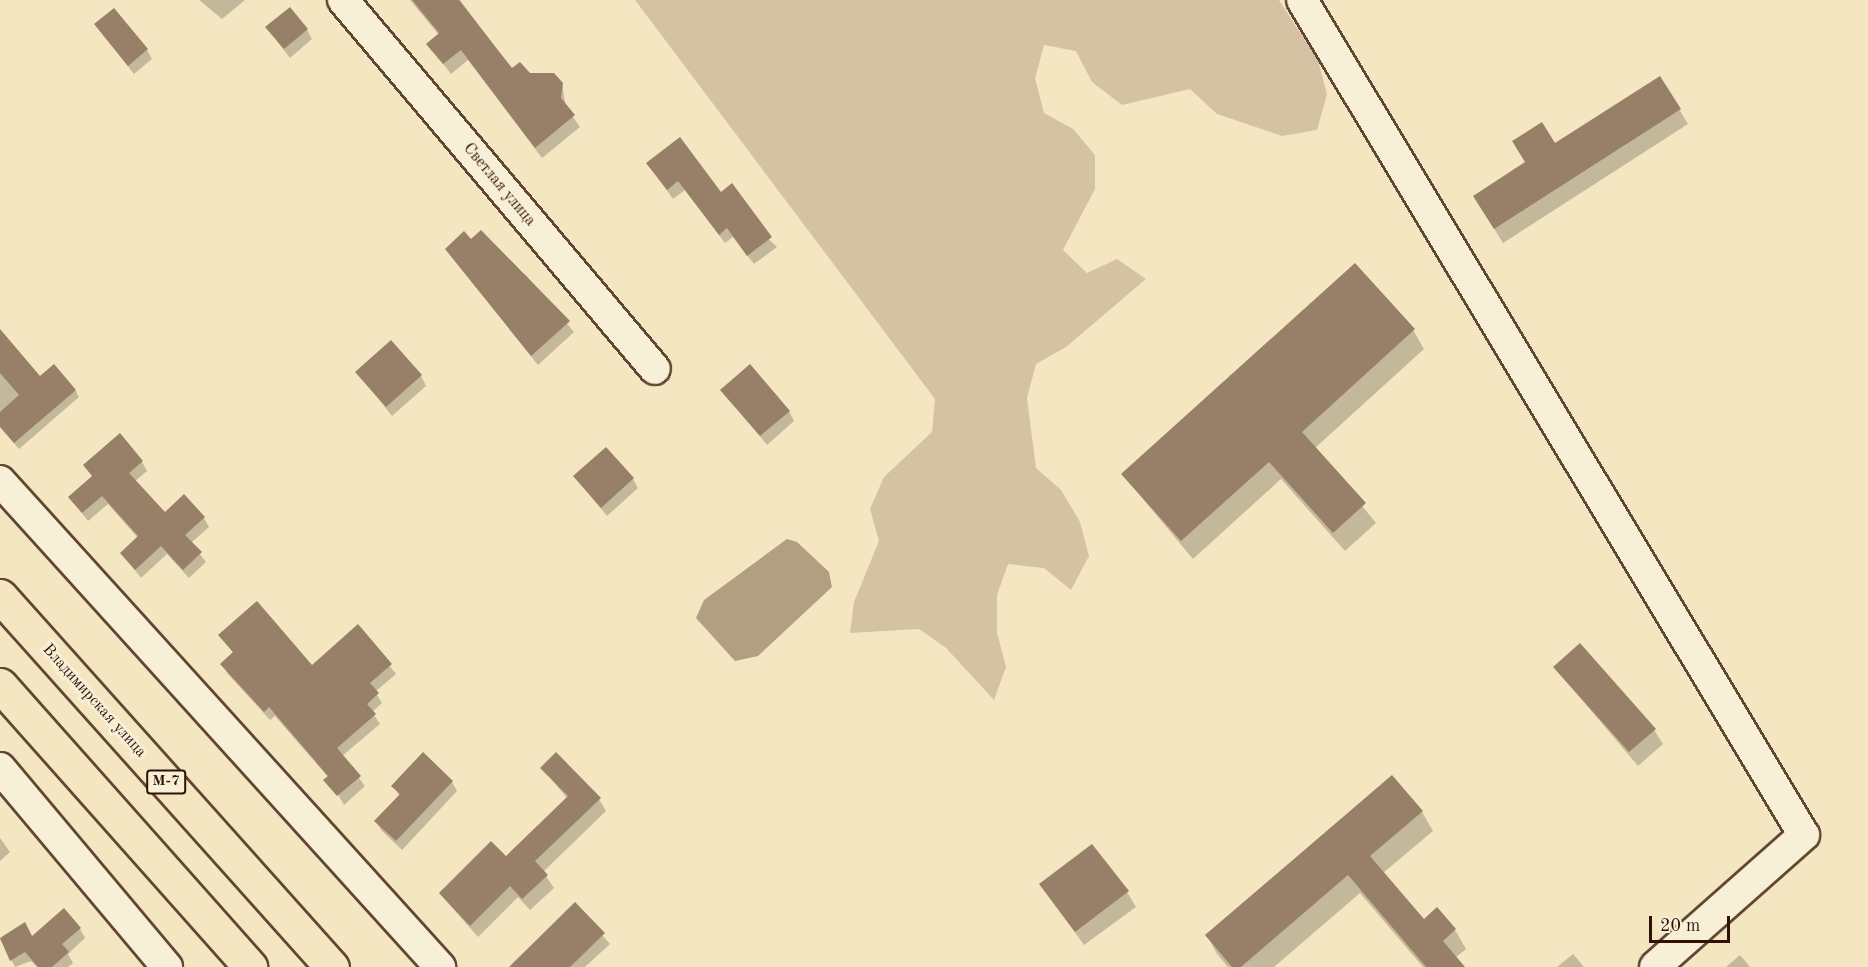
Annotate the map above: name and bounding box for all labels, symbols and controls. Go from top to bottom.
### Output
street label: Светлая улица [459,139,539,231]
street label: Владимирская улица [38,640,150,762]
road number: М-7 [145,770,187,794]
scale bar [1652,904,1733,942]
text: 20 m [1660,917,1700,935]

